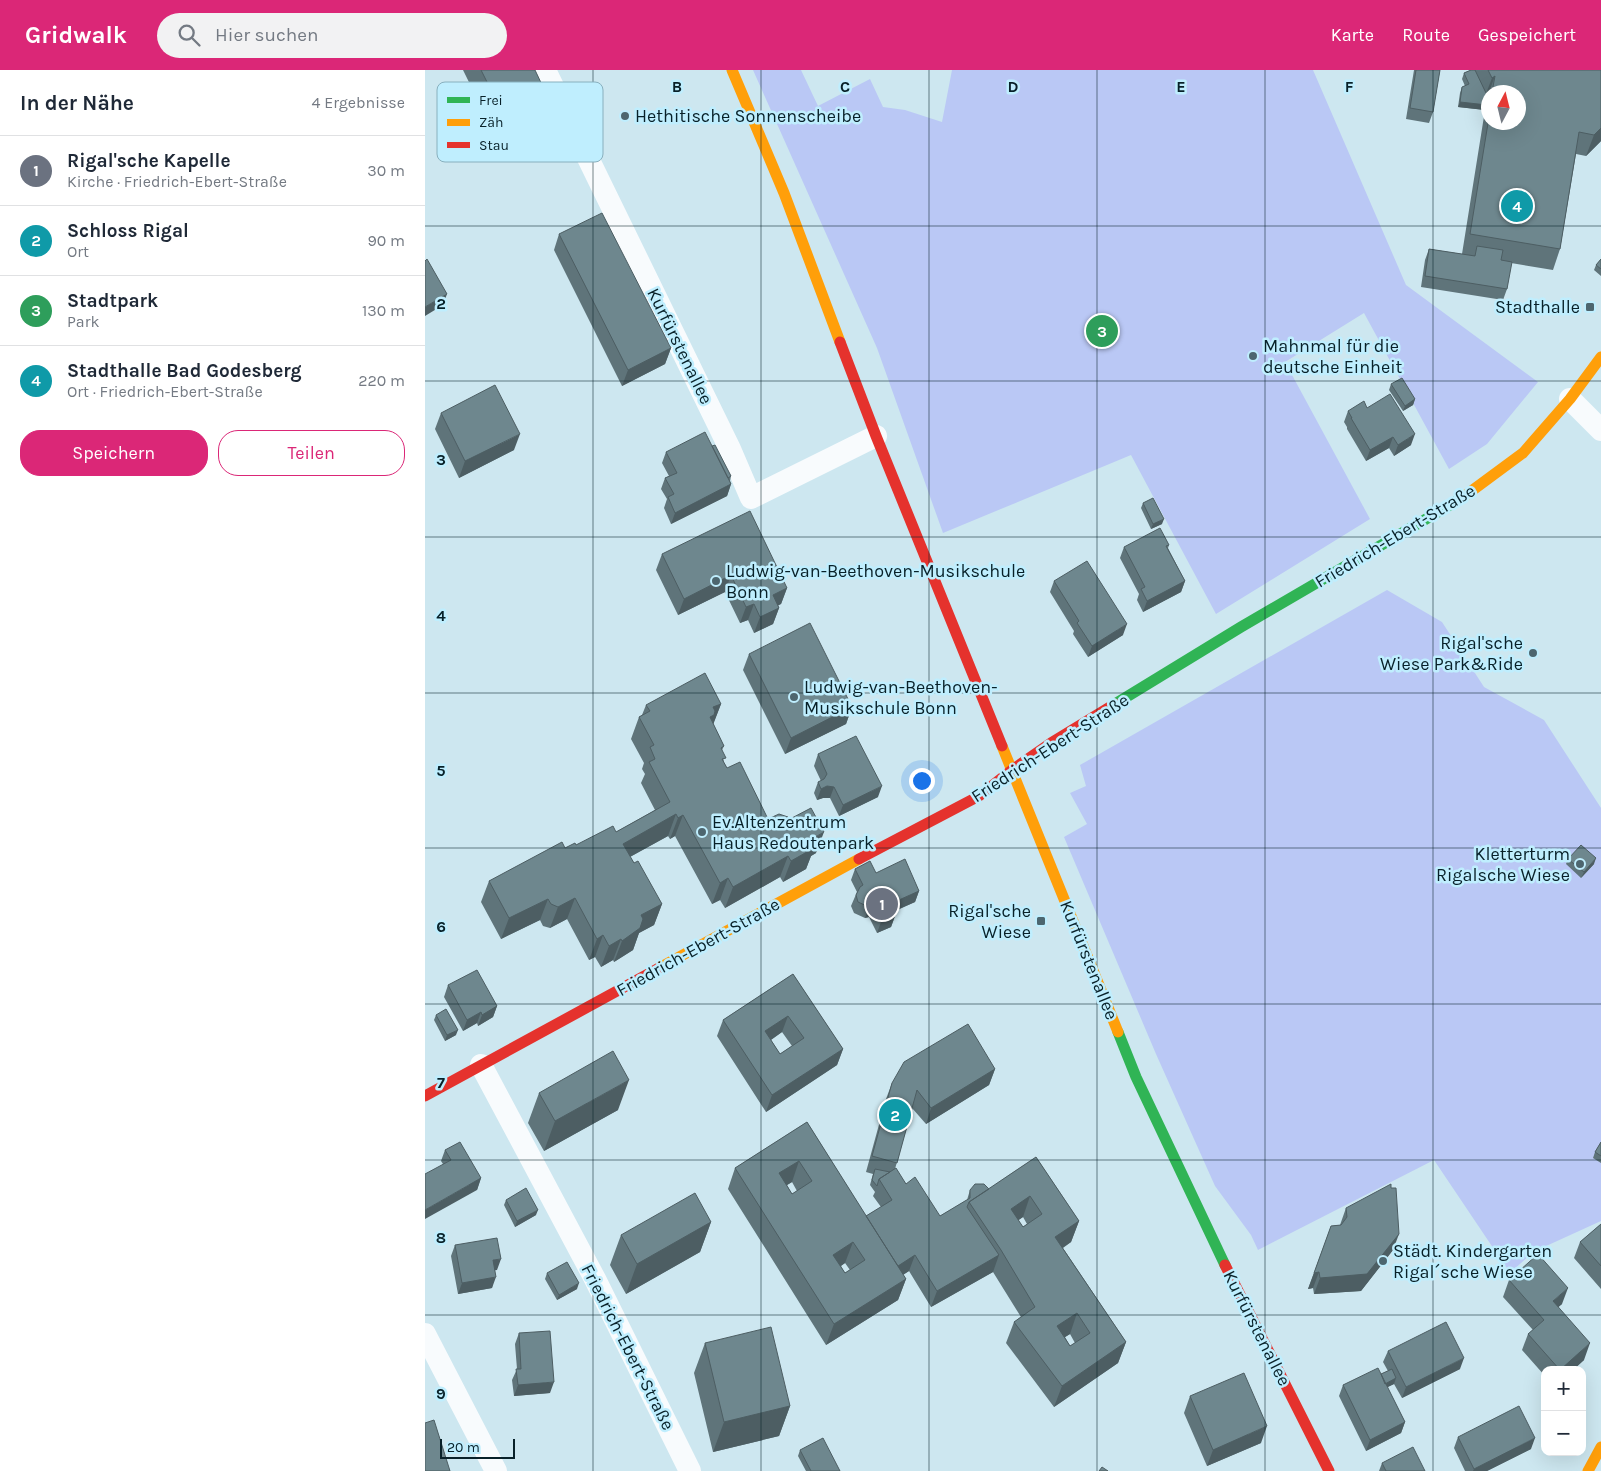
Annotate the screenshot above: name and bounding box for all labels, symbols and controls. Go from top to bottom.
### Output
search box [157,13,507,58]
text: Gridwalk [25,21,127,49]
icon: search [175,21,203,49]
text: Hier suchen [215,24,319,46]
text: Karte [1331,24,1374,46]
text: Route [1402,24,1450,46]
text: Gespeichert [1478,24,1576,46]
text: B [672,77,682,96]
text: C [840,77,850,96]
text: D [1008,77,1019,96]
text: E [1176,77,1186,96]
text: F [1345,77,1354,96]
legend [437,82,603,162]
north arrow [1481,85,1526,130]
text: In der Nähe [20,91,134,115]
text: Frei [479,92,503,109]
text: 4 Ergebnisse [312,93,405,112]
place label: Hethitische Sonnenscheibe [635,105,861,127]
marker: Hethitische Sonnenscheibe [619,110,631,122]
text: Zäh [479,114,503,131]
text: Stau [479,137,509,154]
text: Rigal'sche Kapelle [67,150,230,172]
text: 1 [33,161,39,180]
text: 30 m [367,161,405,180]
text: Kirche · Friedrich-Ebert-Straße [67,172,287,191]
pin: 4 [1501,187,1533,225]
text: Schloss Rigal [67,220,189,242]
text: 2 [31,231,41,250]
text: 90 m [367,231,405,250]
text: Ort [67,242,89,261]
street label: Kurfürstenallee [642,284,718,408]
text: Stadtpark [67,290,158,312]
text: 2 [436,294,446,313]
place label: Stadthalle [1495,296,1580,318]
text: 3 [31,301,41,320]
text: 130 m [362,301,405,320]
marker: Stadthalle [1584,301,1596,313]
text: Park [67,312,99,331]
pin: 3 [1086,312,1118,350]
place label: Mahnmal für die deutsche Einheit [1263,335,1403,378]
marker: Mahnmal für die deutsche Einheit [1247,350,1259,362]
text: Stadthalle Bad Godesberg [67,360,302,382]
text: 4 [31,371,41,390]
text: 220 m [358,371,405,390]
text: Ort · Friedrich-Ebert-Straße [67,382,263,401]
button: Speichern [20,430,208,476]
button: Teilen [218,430,405,476]
text: 3 [436,450,446,469]
street label: Friedrich-Ebert-Straße [1311,479,1479,593]
place label: Ludwig-van-Beethoven-Musikschule Bonn [726,560,1025,603]
marker: Ludwig-van-Beethoven-Musikschule Bonn [710,575,722,587]
text: 4 [436,606,446,625]
place label: Rigal'sche Wiese Park&Ride [1380,632,1523,675]
marker: Rigal'sche Wiese Park&Ride [1527,647,1539,659]
place label: Ludwig-van-Beethoven- Musikschule Bonn [804,676,997,719]
street label: Friedrich-Ebert-Straße [967,689,1133,807]
marker: Ludwig-van-Beethoven- Musikschule Bonn [788,691,800,703]
text: 5 [436,761,446,780]
your location [909,768,935,794]
place label: Ev.Altenzentrum Haus Redoutenpark [712,811,874,854]
marker: Ev.Altenzentrum Haus Redoutenpark [696,826,708,838]
place label: Kletterturm Rigalsche Wiese [1436,843,1570,886]
marker: Kletterturm Rigalsche Wiese [1574,858,1586,870]
pin: 1 [866,885,898,923]
street label: Friedrich-Ebert-Straße [612,893,784,1001]
street label: Kurfürstenallee [1055,897,1123,1023]
place label: Rigal'sche Wiese [948,900,1031,943]
marker: Rigal'sche Wiese [1035,915,1047,927]
text: 6 [436,917,446,936]
text: 7 [437,1073,445,1092]
pin: 2 [879,1096,911,1134]
text: 8 [436,1228,446,1247]
place label: Städt. Kindergarten Rigal´sche Wiese [1393,1240,1552,1283]
marker: Städt. Kindergarten Rigal´sche Wiese [1377,1255,1389,1267]
street label: Friedrich-Ebert-Straße [577,1260,679,1434]
street label: Kurfürstenallee [1218,1267,1296,1389]
map controls [1541,1366,1586,1456]
button: + [1541,1366,1586,1411]
text: 9 [436,1384,446,1403]
button: − [1541,1411,1586,1456]
scale bar [440,1436,515,1459]
text: 20 m [447,1439,480,1456]

